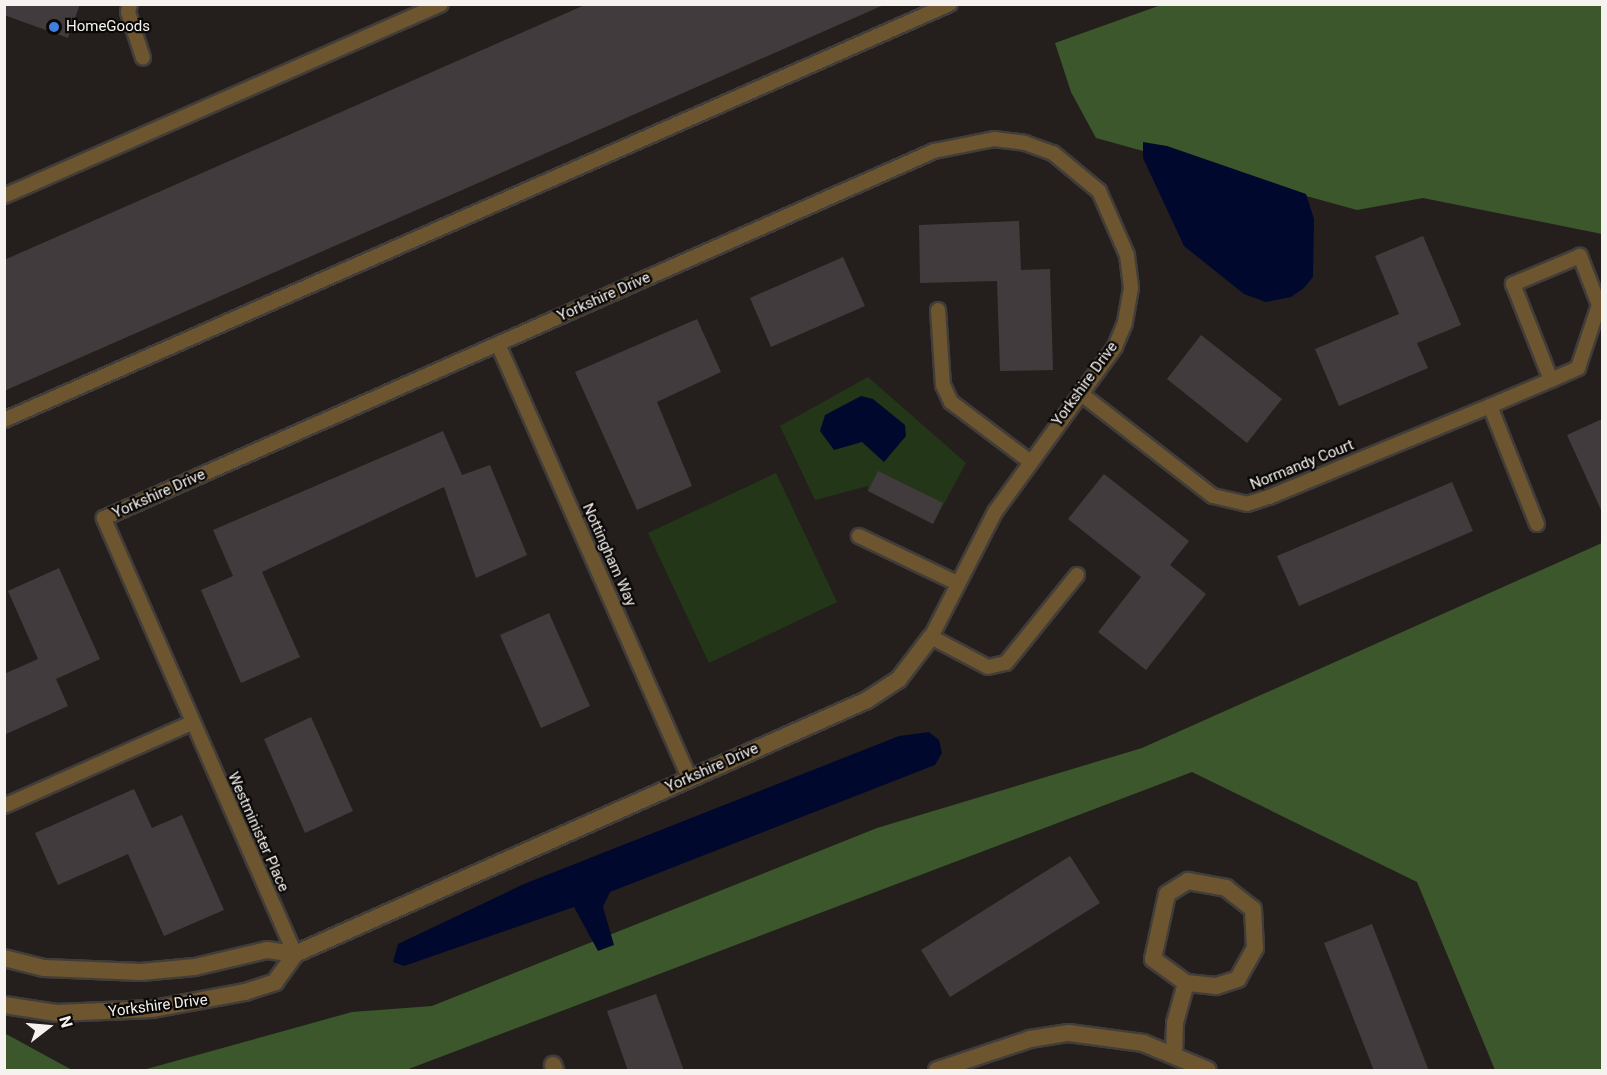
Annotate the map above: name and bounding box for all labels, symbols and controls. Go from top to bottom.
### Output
place label: HomeGoods [66,18,150,36]
marker: HomeGoods [47,20,61,34]
street label: Yorkshire Drive [555,268,653,326]
street label: Yorkshire Drive [1048,338,1122,430]
street label: Normandy Court [1248,436,1356,494]
street label: Yorkshire Drive [110,465,208,523]
street label: Nottingham Way [578,501,640,609]
street label: Yorkshire Drive [663,739,761,797]
street label: Westminister Place [224,769,292,895]
street label: Yorkshire Drive [107,991,209,1021]
north arrow [18,997,78,1057]
text: N [55,1014,76,1030]

